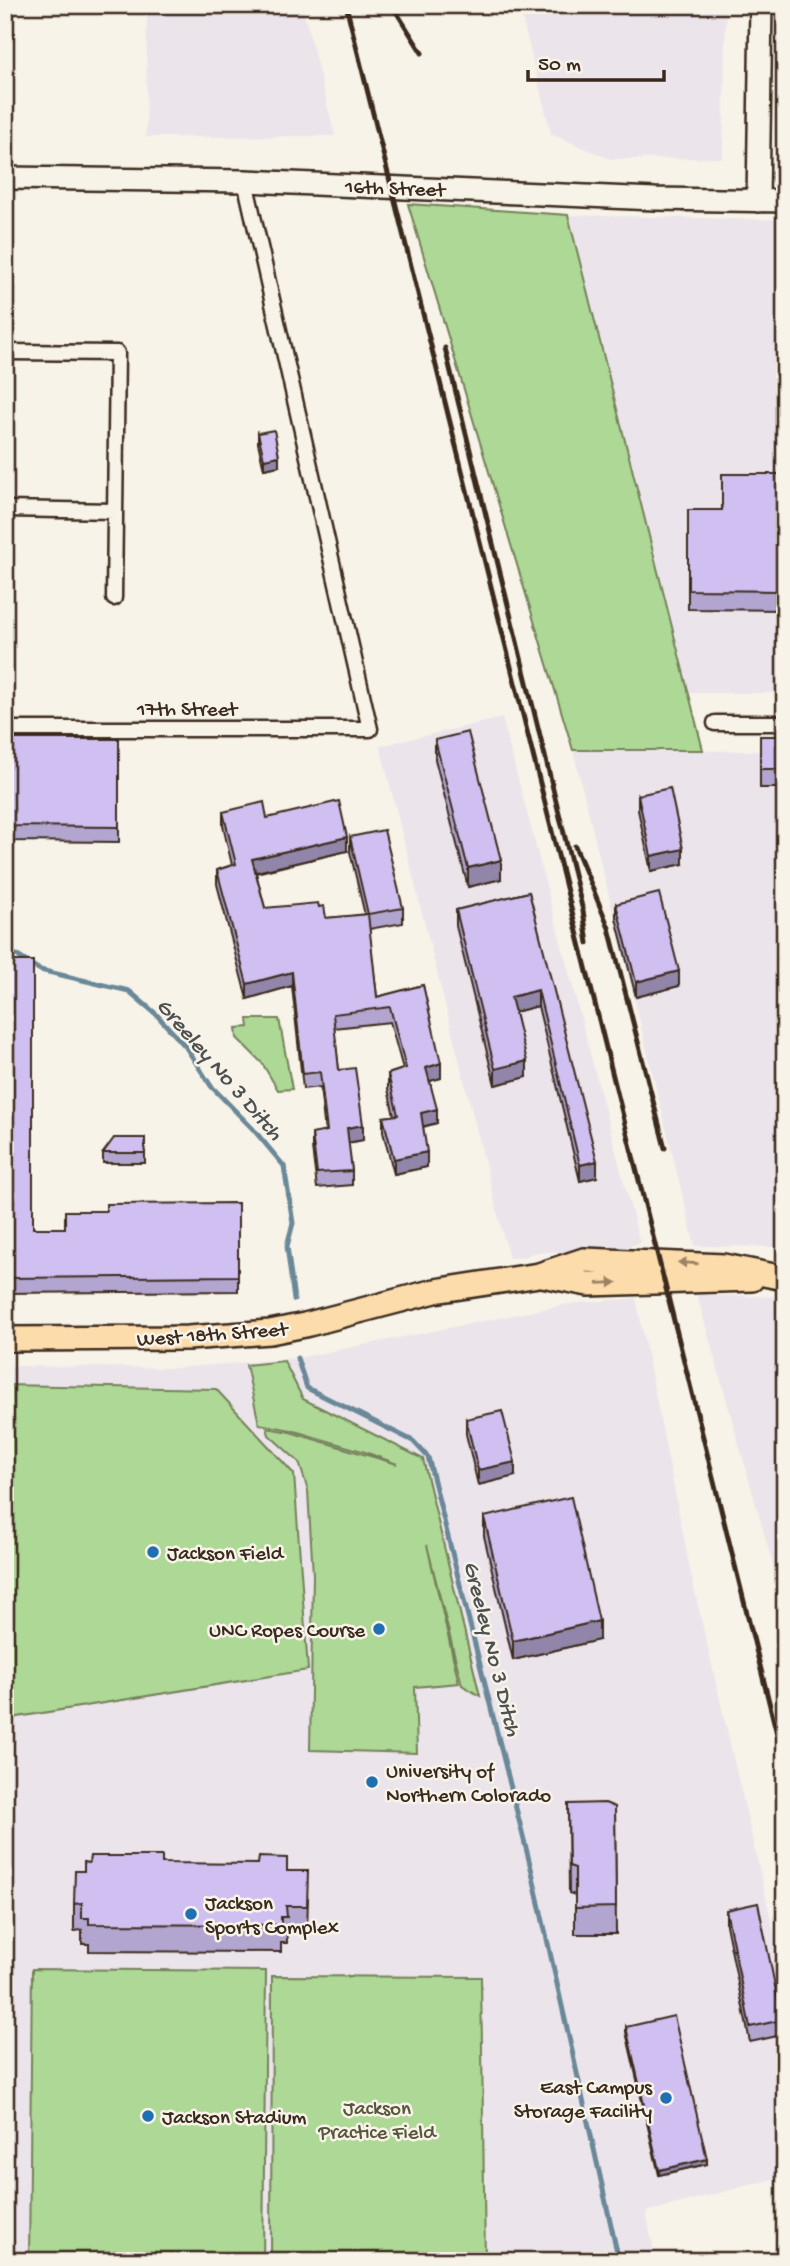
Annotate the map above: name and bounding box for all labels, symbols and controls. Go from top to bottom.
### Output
scale bar [528,38,664,82]
text: 50 m [538,54,581,79]
street label: 16th Street [343,176,448,205]
street label: 17th Street [136,699,240,724]
water label: Greeley No 3 Ditch [149,994,288,1147]
one-way arrow [677,1257,699,1268]
one-way arrow [596,1277,618,1289]
street label: West 18th Street [136,1319,291,1354]
place label: Jackson Field [167,1543,285,1568]
marker: Jackson Field [145,1544,161,1560]
water label: Greeley No 3 Ditch [456,1559,526,1740]
place label: UNC Ropes Course [209,1620,366,1645]
marker: UNC Ropes Course [371,1621,387,1637]
place label: University of Northern Colorado [386,1761,551,1810]
marker: University of Northern Colorado [364,1774,380,1790]
place label: Jackson Sports Complex [205,1893,339,1942]
marker: Jackson Sports Complex [183,1906,199,1922]
place label: East Campus Storage Facility [514,2077,653,2126]
marker: East Campus Storage Facility [658,2090,674,2106]
park label: Jackson Practice Field [318,2098,437,2147]
place label: Jackson Stadium [162,2107,307,2132]
marker: Jackson Stadium [140,2108,156,2124]

